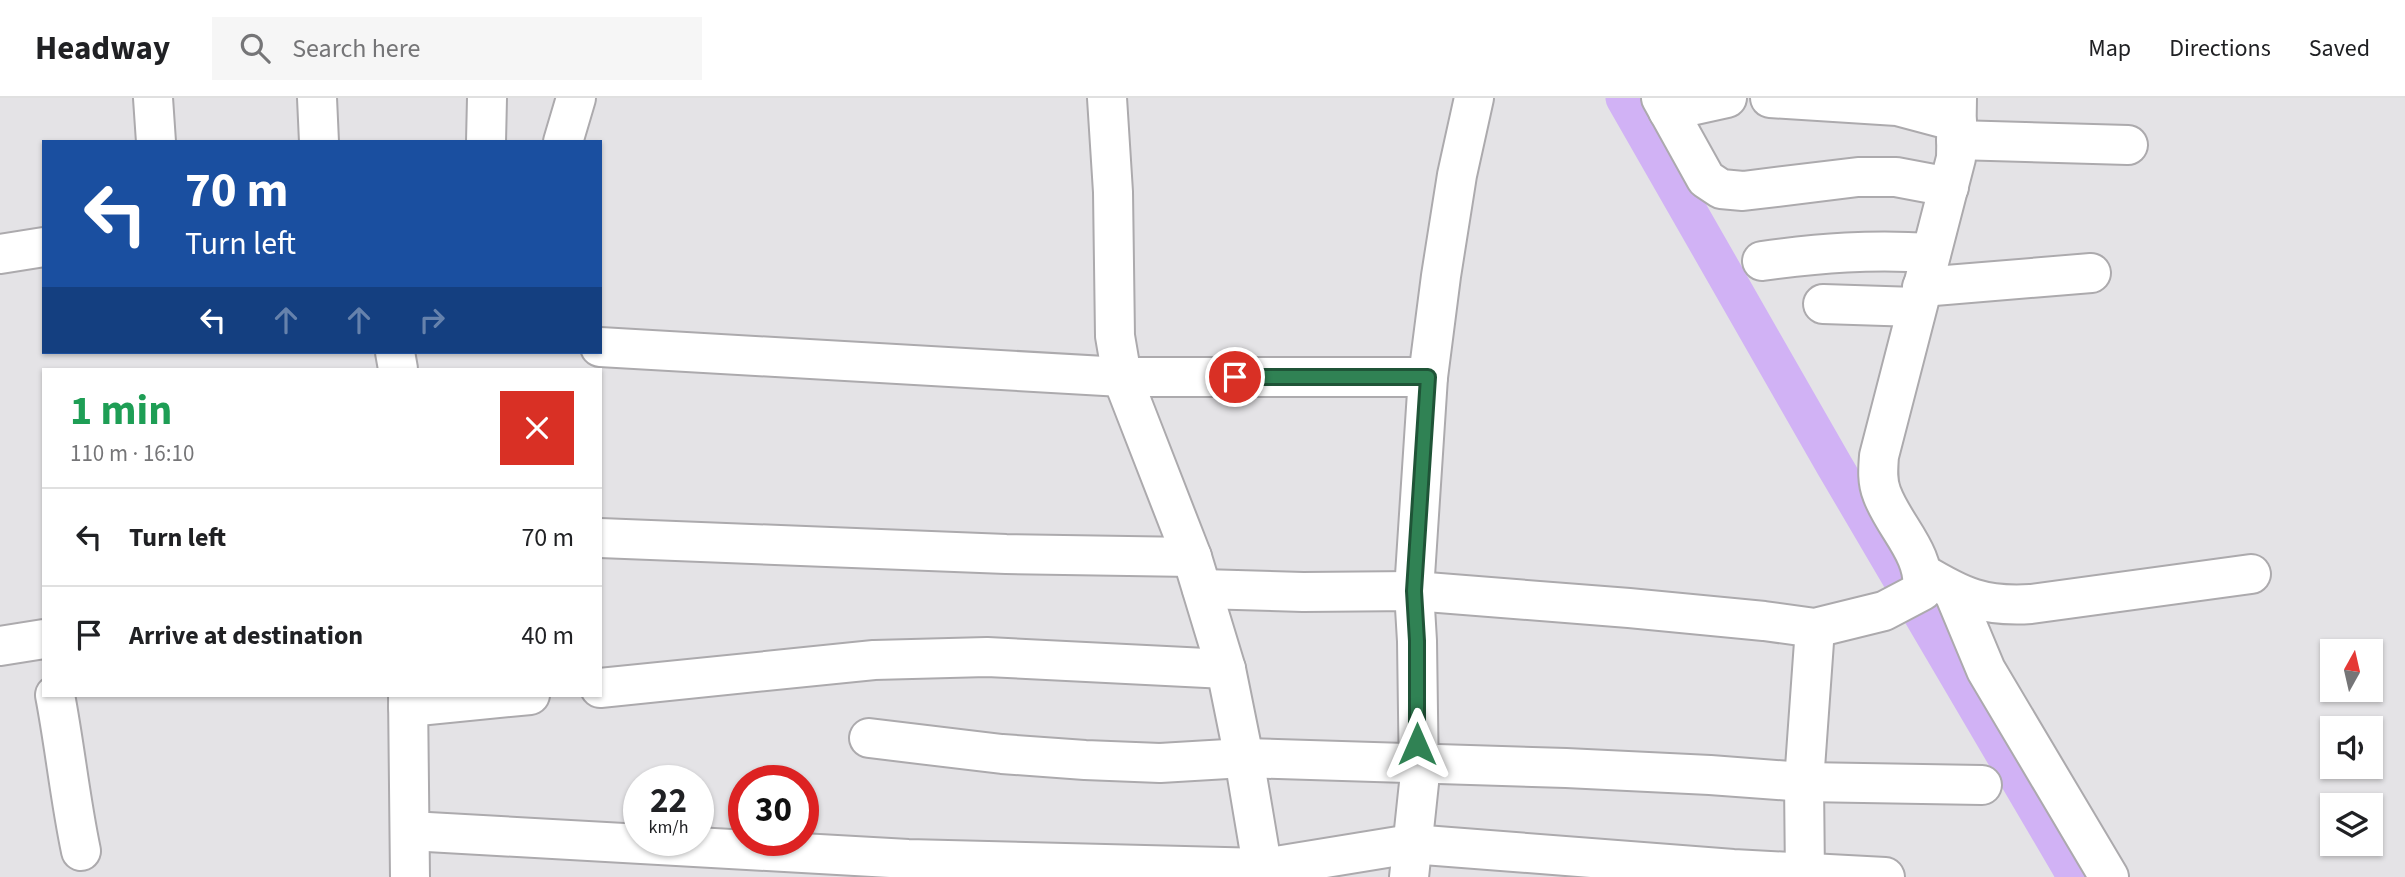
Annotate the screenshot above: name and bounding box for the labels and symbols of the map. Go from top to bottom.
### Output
pin [1205,347,1265,407]
north arrow [2320,639,2384,702]
position arrow [1380,707,1454,781]
speed limit sign: 30 [728,765,819,856]

